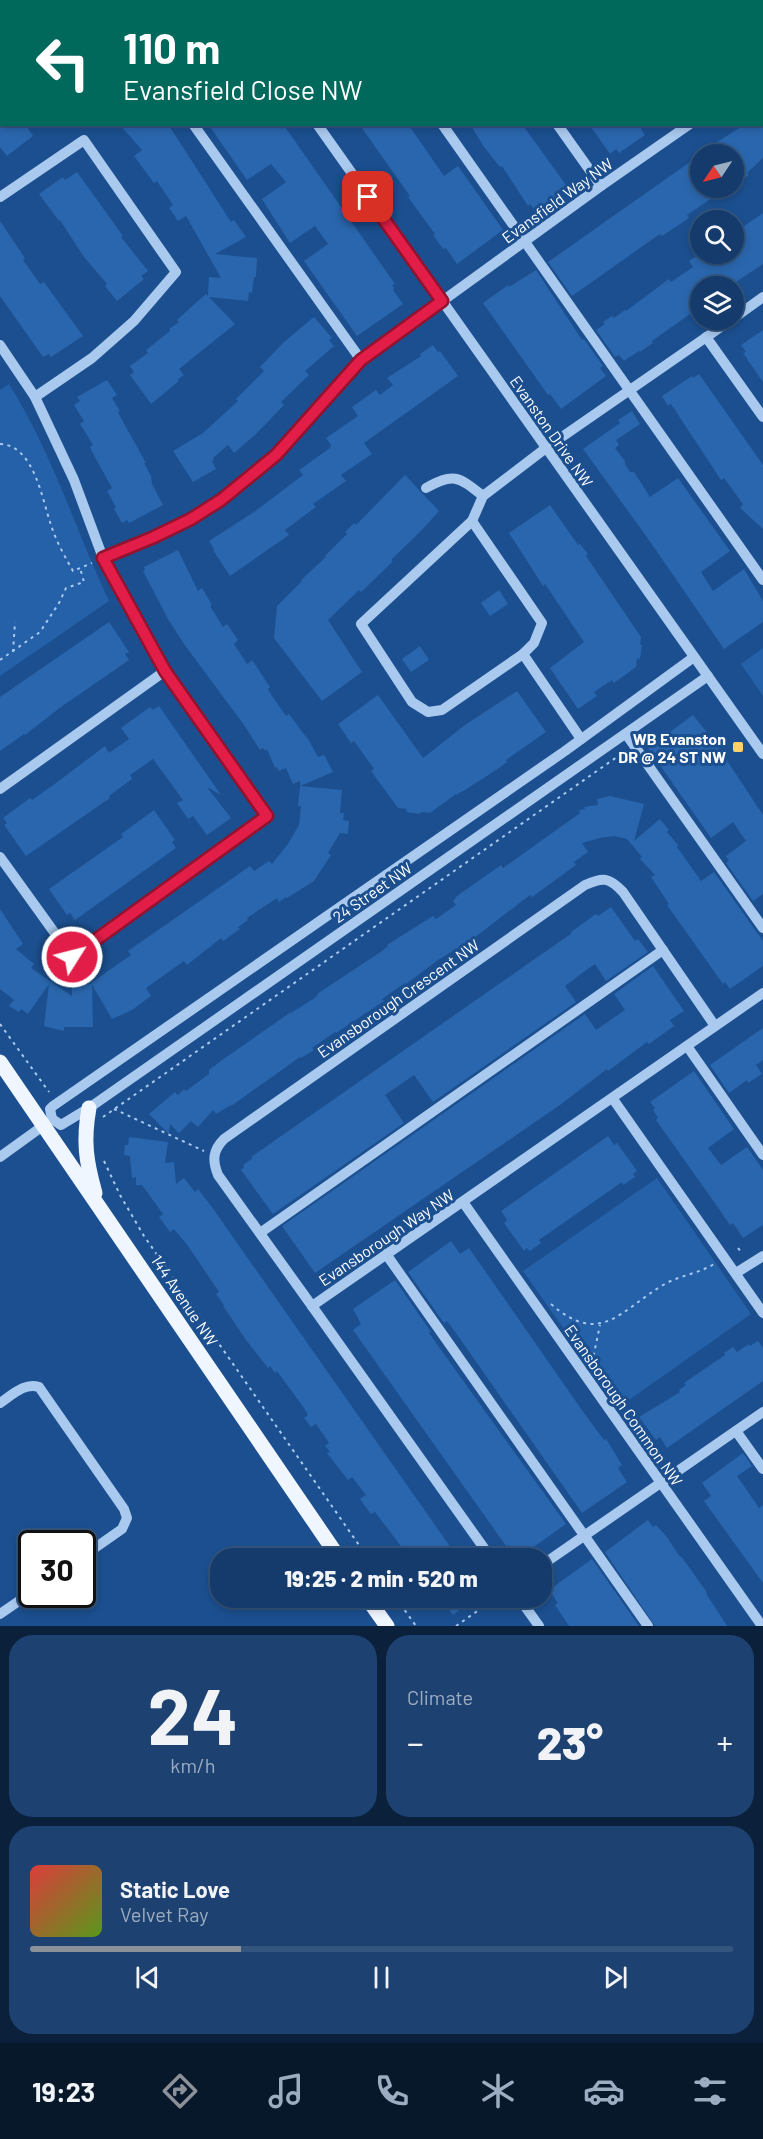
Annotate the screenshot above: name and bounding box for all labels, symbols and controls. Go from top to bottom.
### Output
text: 110 m [123,22,220,72]
icon: left [24,24,102,102]
text: Evansfield Close NW [123,73,363,105]
north arrow [690,144,744,198]
map controls [690,144,744,330]
street label: Evansfield Way NW [498,153,616,247]
pin [342,171,393,222]
icon: arrive [351,180,384,213]
button: search [690,210,744,264]
button: layers [690,276,744,330]
street label: Evanston Drive NW [507,372,597,490]
place label: WB Evanston DR @ 24 ST NW [618,729,726,766]
marker: WB Evanston DR @ 24 ST NW [731,740,745,754]
street label: 24 Street NW [329,858,415,926]
position arrow [40,925,104,989]
street label: Evansborough Crescent NW [313,935,483,1061]
street label: Evansborough Way NW [315,1185,457,1289]
street label: 144 Avenue NW [148,1251,222,1349]
street label: Evansborough Common NW [561,1321,687,1489]
speed limit sign: 30 [18,1530,96,1608]
text: 19:25 · 2 min · 520 m [284,1565,478,1591]
text: 24 [148,1667,238,1761]
text: Climate [407,1685,473,1709]
text: 23° [537,1715,603,1769]
text: − [407,1722,424,1762]
text: + [716,1722,733,1762]
text: km/h [170,1753,216,1777]
text: Static Love [120,1876,230,1902]
text: Velvet Ray [120,1902,209,1926]
icon: previous [131,1961,164,1994]
icon: pause [365,1961,398,1994]
icon: next [599,1961,632,1994]
icon: directions [159,2070,201,2112]
icon: music [265,2070,307,2112]
icon: phone [371,2070,413,2112]
icon: climate [477,2070,519,2112]
icon: car [583,2070,625,2112]
icon: filters [689,2070,731,2112]
text: 19:23 [32,2075,95,2107]

